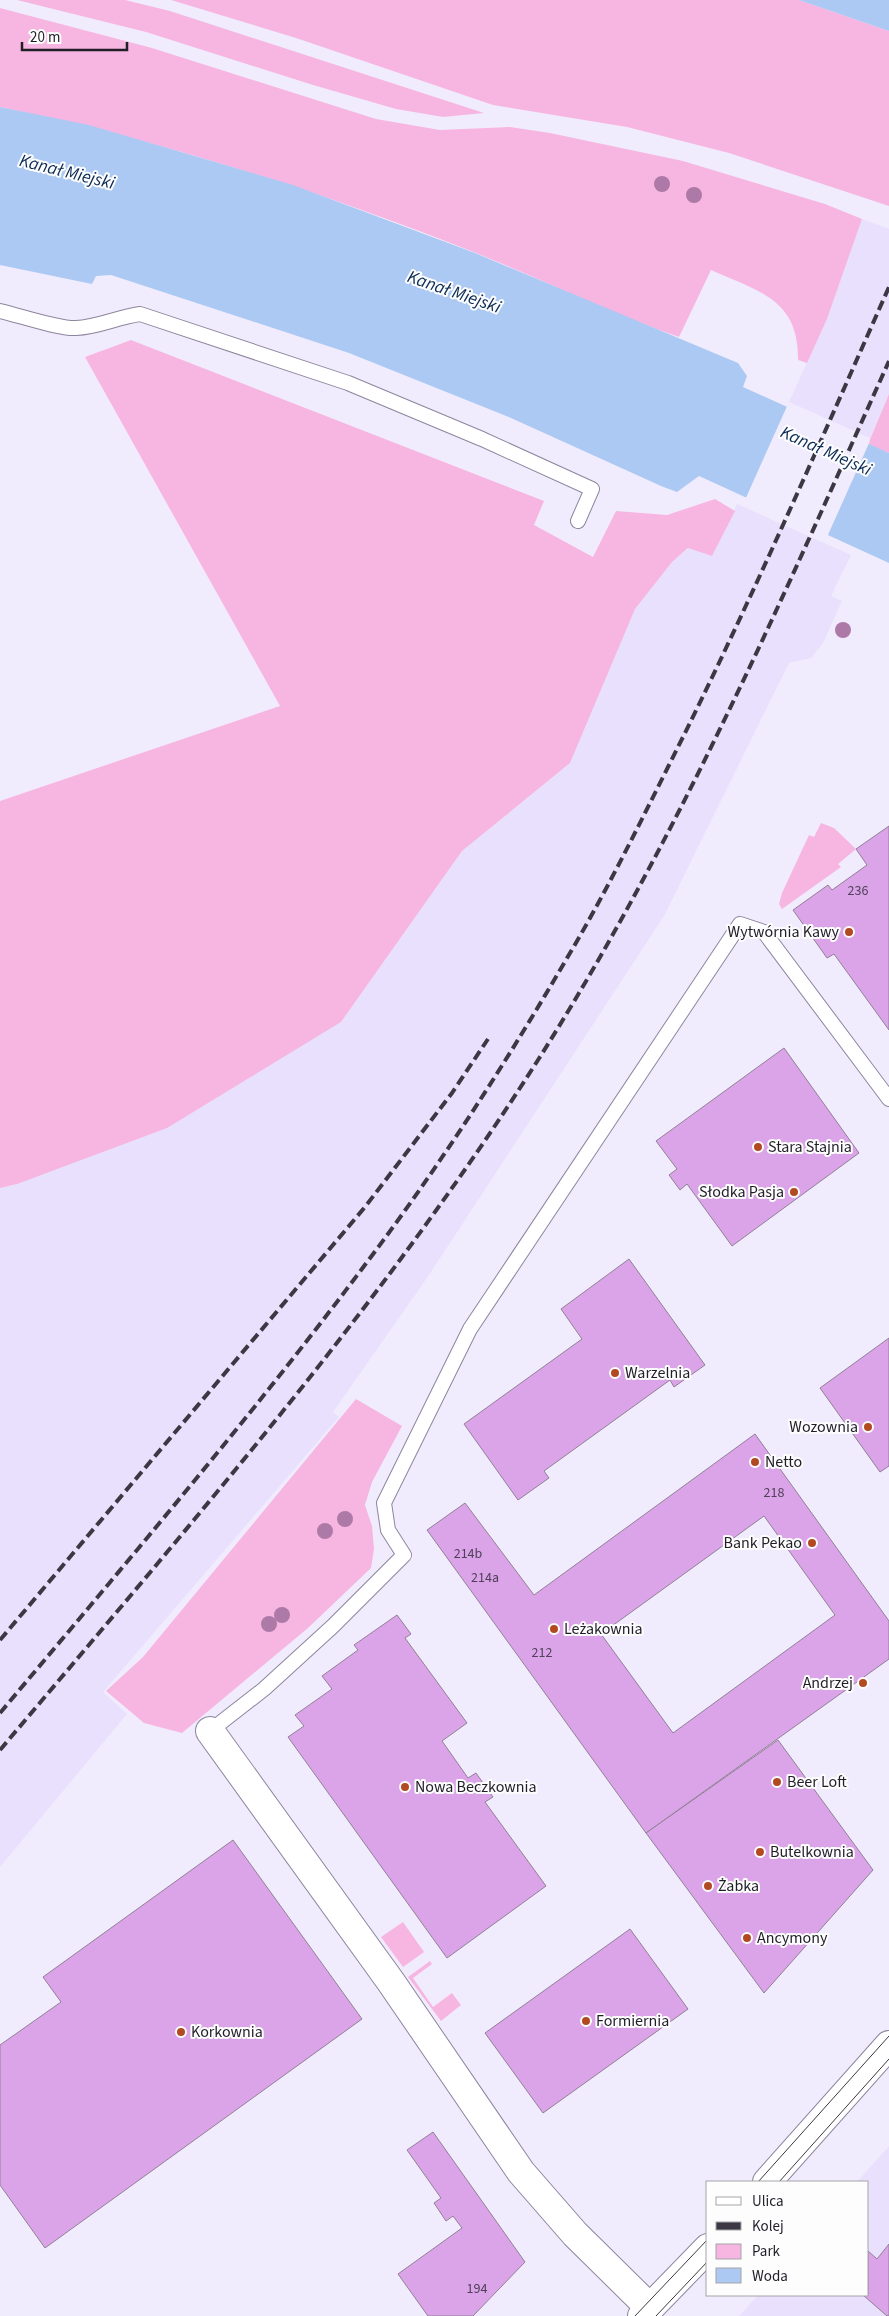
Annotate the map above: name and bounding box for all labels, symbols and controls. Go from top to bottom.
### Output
scale bar [22,20,128,52]
text: 20 m [30,27,60,48]
water label: Kanał Miejski [17,148,118,196]
water label: Kanał Miejski [404,264,505,320]
water label: Kanał Miejski [776,420,876,483]
house number: 236 [848,881,868,901]
place label: Wytwórnia Kawy [728,921,840,943]
marker: Wytwórnia Kawy [843,926,855,938]
place label: Stara Stajnia [768,1136,852,1158]
marker: Stara Stajnia [752,1141,764,1153]
place label: Słodka Pasja [699,1181,784,1203]
marker: Słodka Pasja [788,1186,800,1198]
place label: Warzelnia [625,1362,690,1384]
marker: Warzelnia [609,1367,621,1379]
place label: Wozownia [789,1416,858,1438]
marker: Wozownia [862,1421,874,1433]
place label: Netto [765,1451,802,1473]
marker: Netto [749,1456,761,1468]
house number: 218 [764,1483,784,1503]
place label: Bank Pekao [724,1532,802,1554]
marker: Bank Pekao [806,1537,818,1549]
house number: 214b [454,1544,483,1564]
house number: 214a [471,1568,499,1588]
place label: Leżakownia [564,1618,643,1640]
marker: Leżakownia [548,1623,560,1635]
house number: 212 [532,1643,552,1663]
place label: Andrzej [803,1672,853,1694]
marker: Andrzej [857,1677,869,1689]
place label: Beer Loft [787,1771,847,1793]
place label: Nowa Beczkownia [415,1776,537,1798]
marker: Beer Loft [771,1776,783,1788]
marker: Nowa Beczkownia [399,1781,411,1793]
place label: Butelkownia [770,1841,854,1863]
marker: Butelkownia [754,1846,766,1858]
place label: Żabka [718,1875,759,1897]
marker: Żabka [702,1880,714,1892]
place label: Ancymony [757,1927,828,1949]
marker: Ancymony [741,1932,753,1944]
place label: Formiernia [596,2010,669,2032]
marker: Formiernia [580,2015,592,2027]
place label: Korkownia [191,2021,263,2043]
marker: Korkownia [175,2026,187,2038]
legend [706,2181,869,2296]
text: Ulica [752,2191,783,2212]
text: Kolej [752,2216,784,2237]
text: Park [752,2241,781,2262]
text: Woda [752,2266,788,2287]
house number: 194 [467,2279,487,2299]

